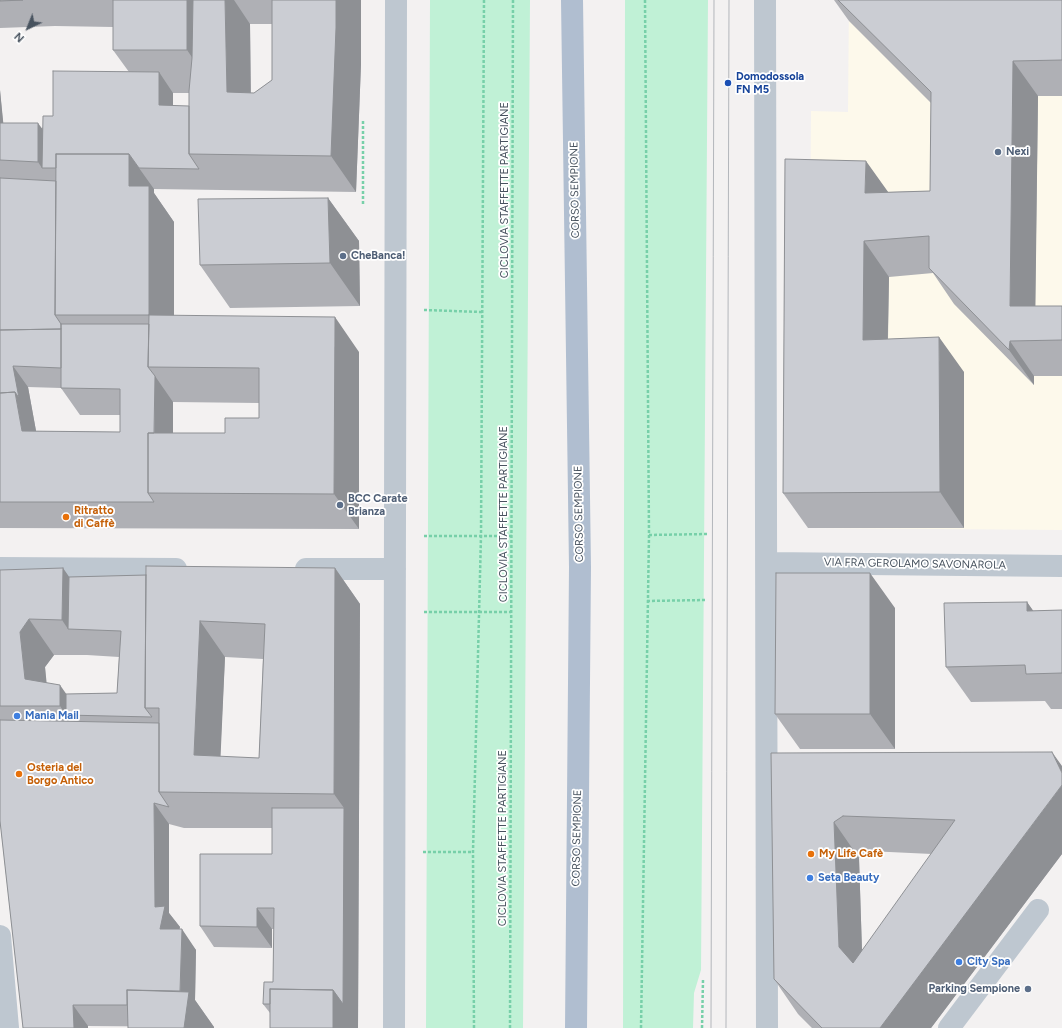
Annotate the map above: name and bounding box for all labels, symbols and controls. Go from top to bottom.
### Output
north arrow [8,8,48,48]
text: N [12,29,27,45]
place label: Domodossola FN M5 [736,70,804,96]
marker: Domodossola FN M5 [723,78,733,88]
street label: CICLOVIA STAFFETTE PARTIGIANE [498,102,512,278]
street label: CORSO SEMPIONE [568,141,582,239]
place label: Nexi [1006,145,1029,159]
marker: Nexi [993,147,1003,157]
place label: CheBanca! [351,249,405,263]
marker: CheBanca! [338,251,348,261]
street label: CICLOVIA STAFFETTE PARTIGIANE [497,426,511,602]
street label: CORSO SEMPIONE [572,465,586,563]
place label: BCC Carate Brianza [348,492,408,518]
marker: BCC Carate Brianza [335,500,345,510]
place label: Ritratto di Caffè [74,504,115,530]
marker: Ritratto di Caffè [61,512,71,522]
street label: VIA FRA GEROLAMO SAVONAROLA [824,556,1006,572]
place label: Mania Mail [25,709,79,723]
marker: Mania Mail [12,711,22,721]
street label: CICLOVIA STAFFETTE PARTIGIANE [496,750,510,926]
place label: Osteria del Borgo Antico [27,761,94,787]
marker: Osteria del Borgo Antico [14,769,24,779]
street label: CORSO SEMPIONE [570,789,584,887]
place label: My Life Cafè [819,847,883,861]
marker: My Life Cafè [806,849,816,859]
place label: Seta Beauty [818,871,879,885]
marker: Seta Beauty [805,873,815,883]
place label: City Spa [967,955,1010,969]
marker: City Spa [954,957,964,967]
place label: Parking Sempione [929,982,1020,996]
marker: Parking Sempione [1023,984,1033,994]

